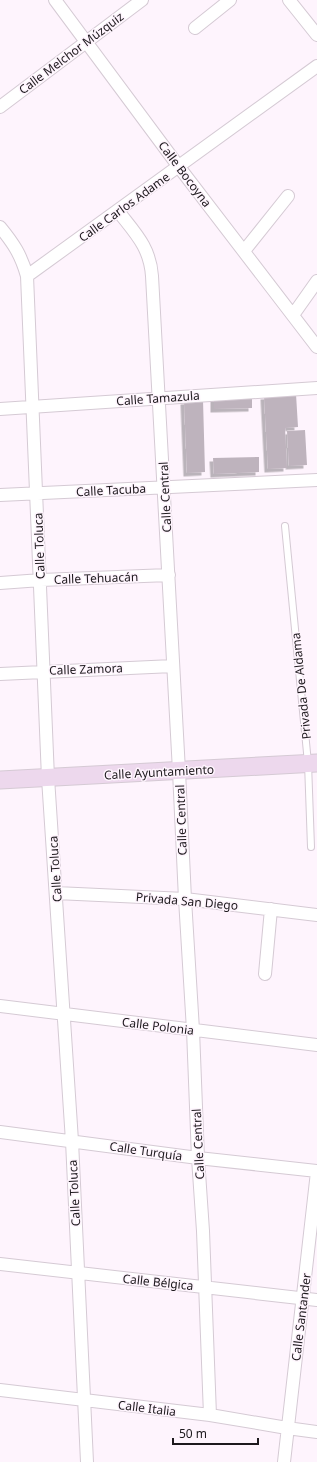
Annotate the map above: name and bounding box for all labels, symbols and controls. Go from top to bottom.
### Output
street label: Calle Melchor Múzquiz [15,8,127,98]
street label: Calle Bocoyna [155,138,215,210]
street label: Calle Carlos Adame [75,168,173,246]
street label: Calle Tamazula [116,387,200,409]
street label: Calle Central [155,461,175,533]
street label: Calle Tacuba [76,480,146,500]
street label: Calle Toluca [29,512,49,580]
street label: Calle Tehuacán [53,568,139,588]
street label: Privada De Aldama [287,632,315,740]
street label: Calle Zamora [49,659,123,679]
street label: Calle Ayuntamiento [104,761,214,783]
street label: Calle Central [171,784,191,856]
street label: Calle Toluca [44,835,66,903]
street label: Privada San Diego [135,888,239,914]
street label: Calle Polonia [121,1013,195,1039]
street label: Calle Central [188,1108,208,1180]
street label: Calle Turquía [109,1137,183,1165]
street label: Calle Toluca [64,1159,84,1227]
street label: Calle Bélgica [122,1270,194,1294]
street label: Calle Santander [287,1272,315,1362]
street label: Calle Italia [117,1396,177,1420]
scale bar [173,1420,258,1446]
text: 50 m [179,1425,207,1442]

